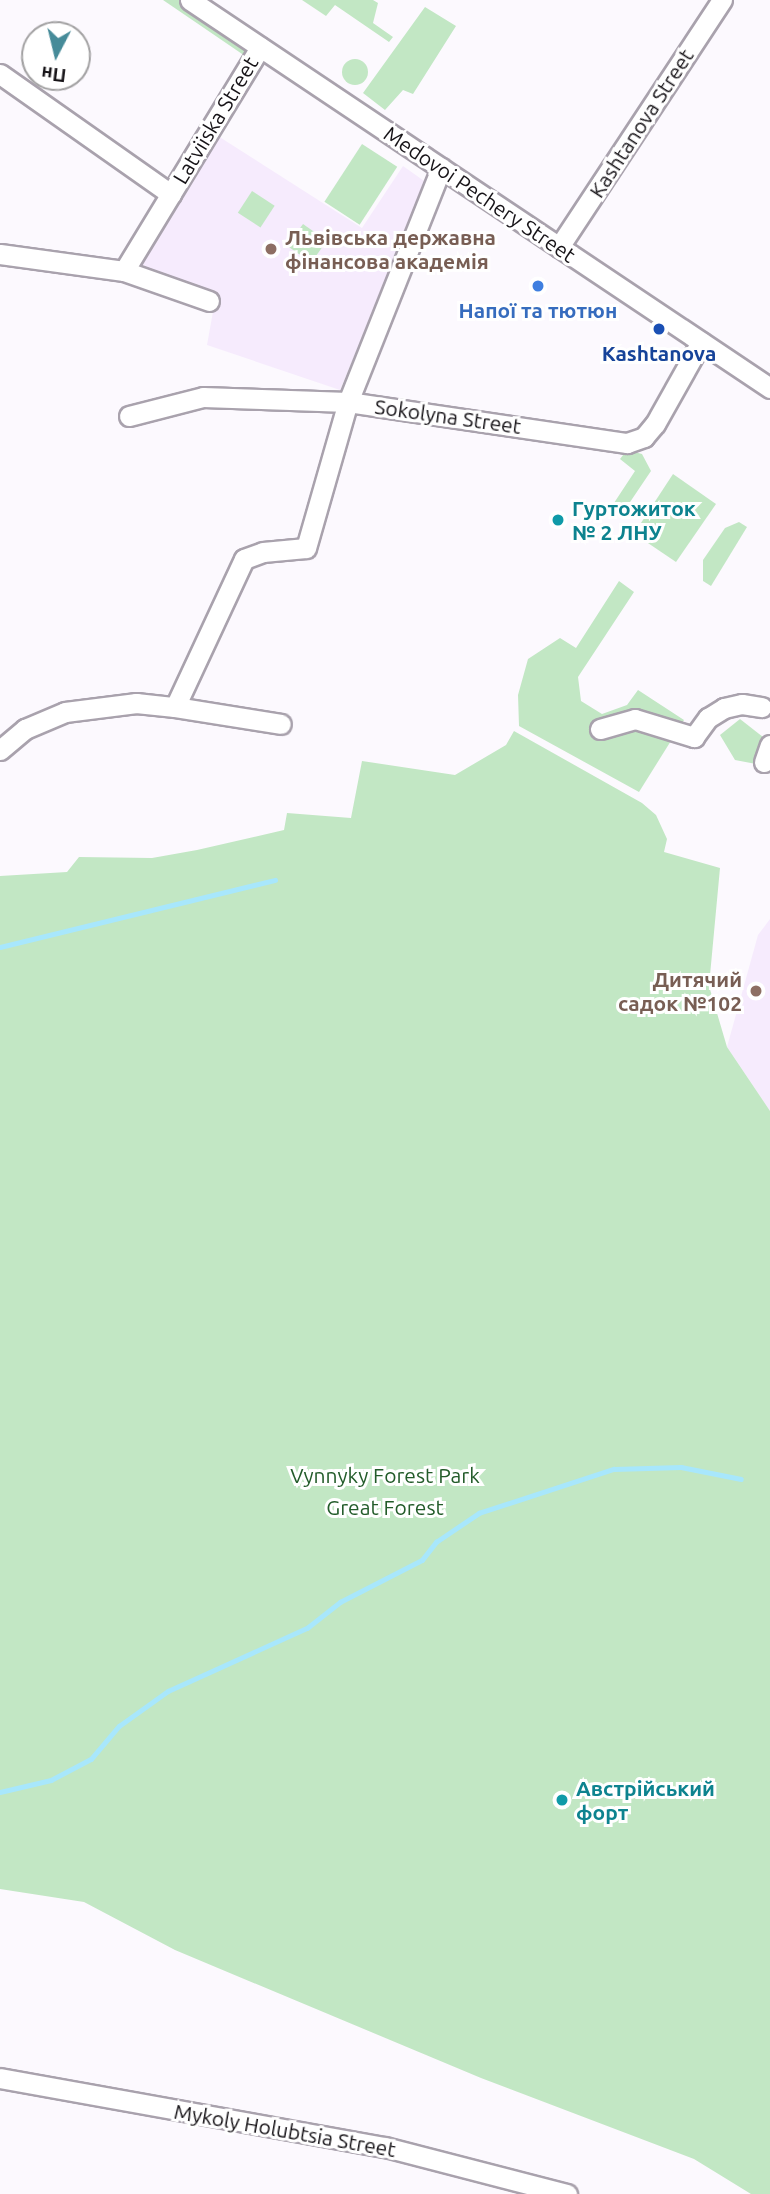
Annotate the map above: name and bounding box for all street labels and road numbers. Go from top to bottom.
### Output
street label: Kashtanova Street [583,44,699,202]
street label: Latviiska Street [167,52,263,188]
street label: Medovoi Pechery Street [379,120,581,268]
street label: Sokolyna Street [373,393,523,439]
street label: Mykoly Holubtsia Street [172,2098,398,2162]

